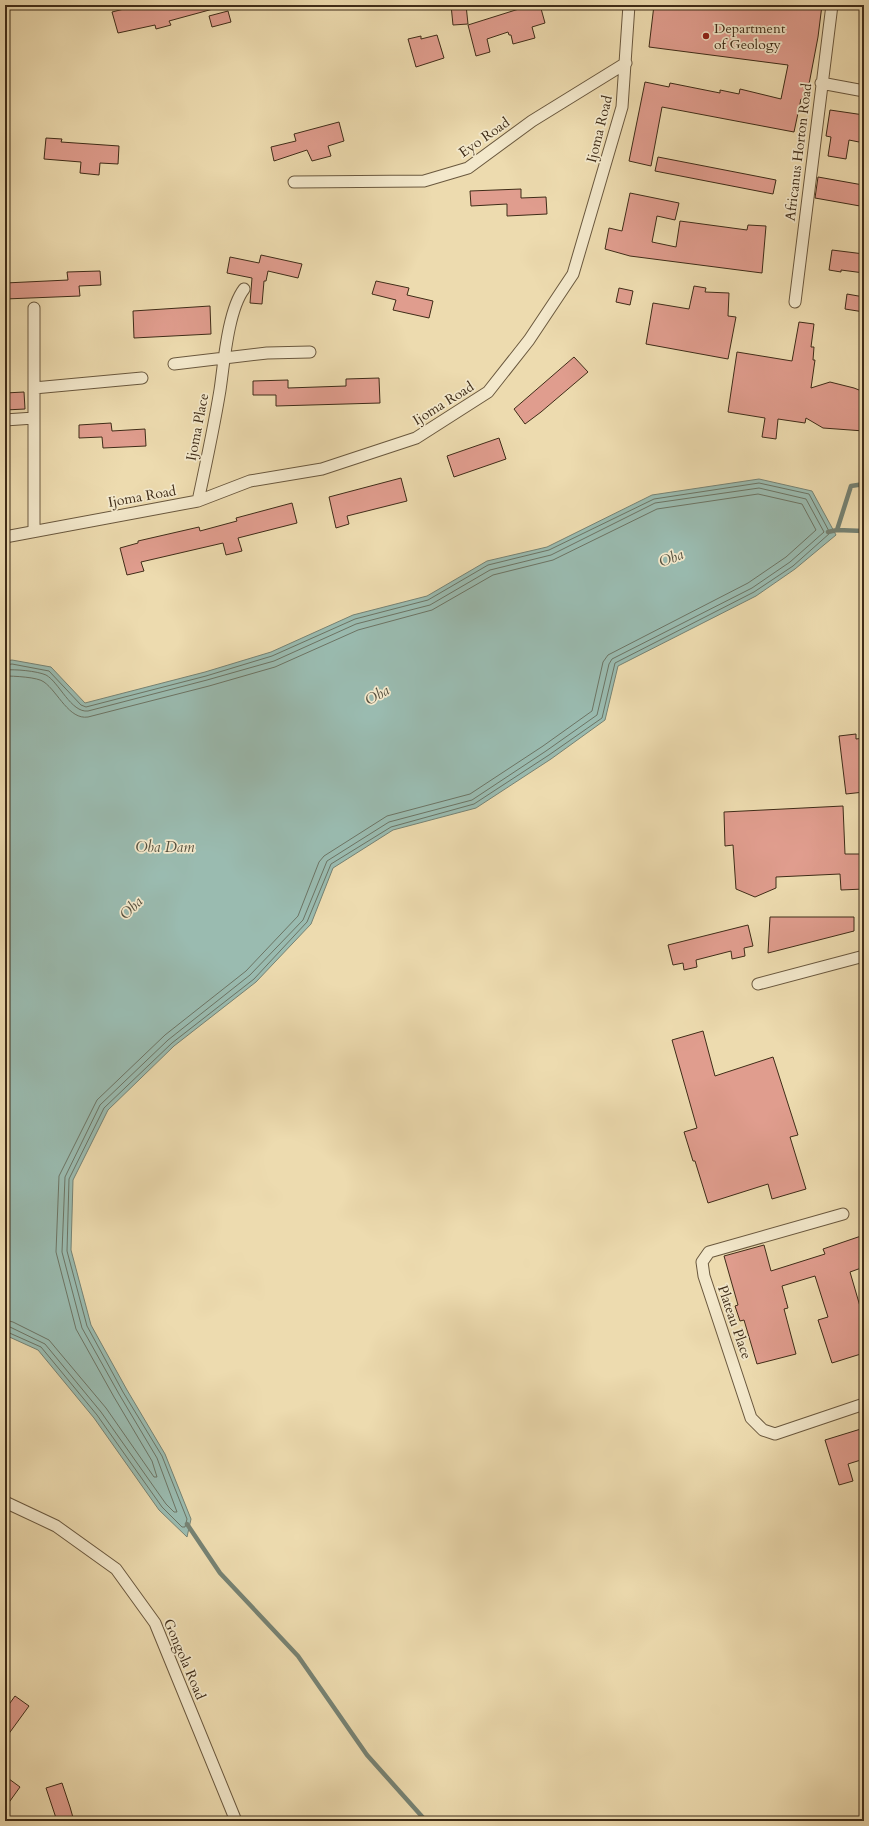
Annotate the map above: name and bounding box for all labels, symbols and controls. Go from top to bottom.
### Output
place label: Department of Geology [714,19,786,54]
marker: Department of Geology [701,31,711,41]
street label: Africanus Horton Road [781,82,816,222]
street label: Ijoma Road [582,93,617,165]
street label: Eyo Road [455,113,514,162]
street label: Ijoma Road [409,377,478,430]
street label: Ijoma Place [182,392,213,463]
street label: Ijoma Road [107,481,178,512]
water label: Oba [656,544,687,572]
water label: Oba [361,680,393,710]
water label: Oba Dam [135,837,195,857]
water label: Oba [115,892,147,924]
street label: Plateau Place [713,1283,756,1362]
street label: Gongola Road [159,1616,210,1703]

